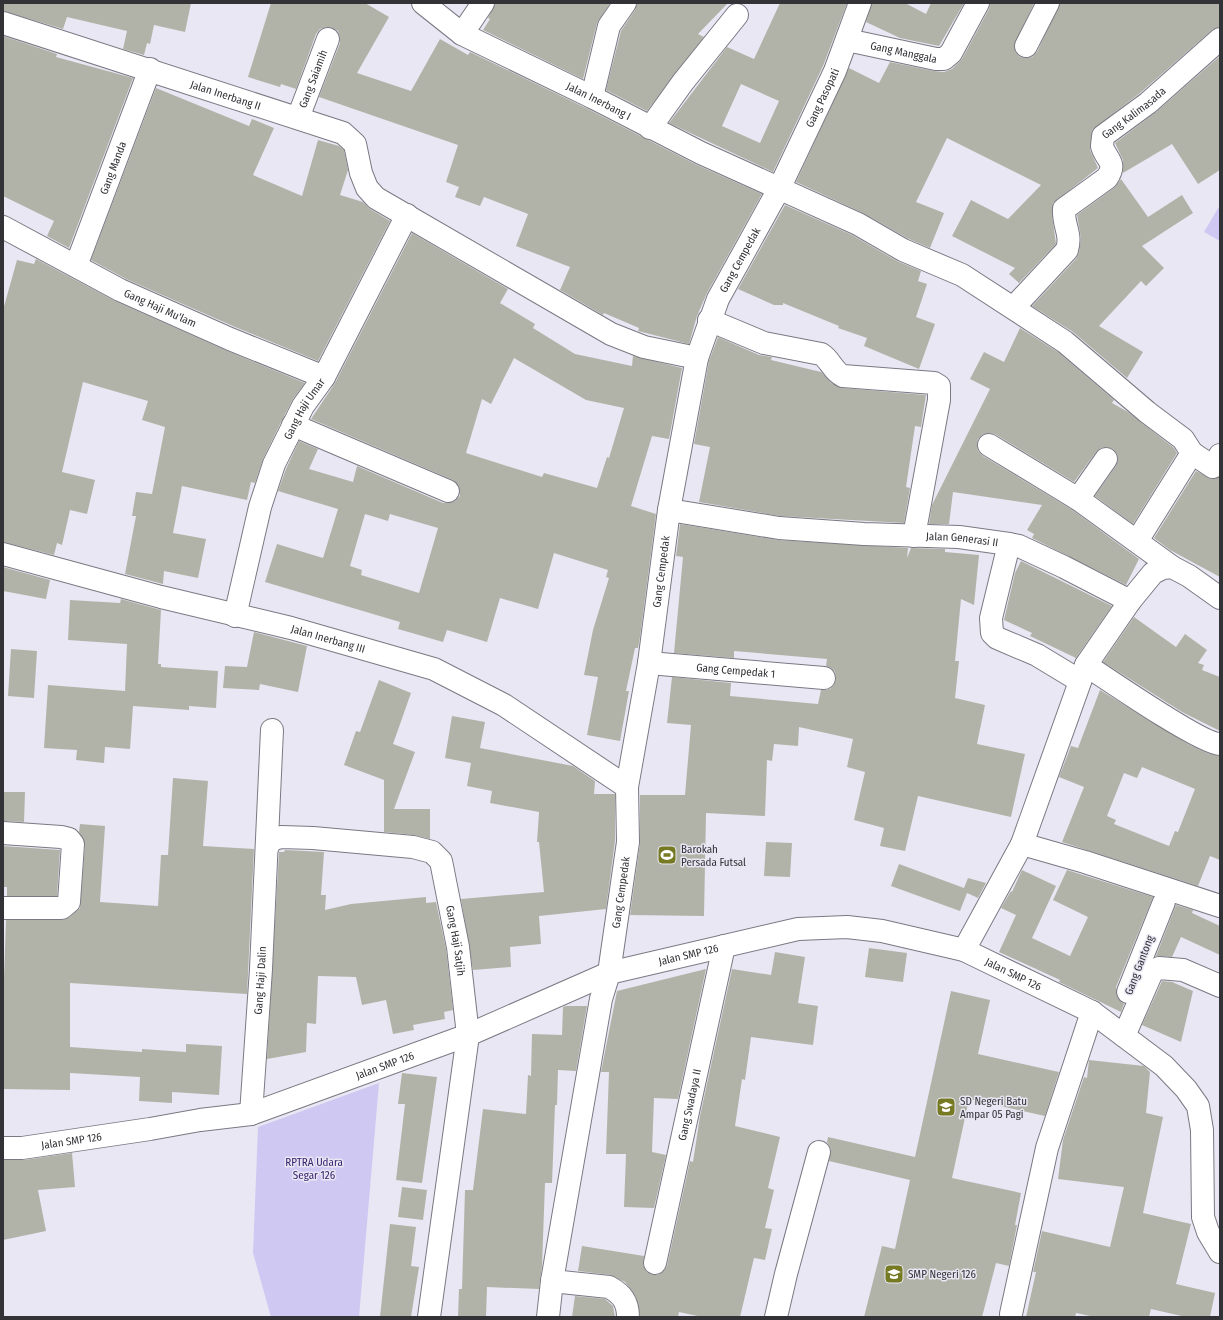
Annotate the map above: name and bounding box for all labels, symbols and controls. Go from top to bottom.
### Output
street label: Gang Manggala [869,39,938,66]
street label: Gang Saiamih [296,48,330,110]
street label: Gang Pasopati [803,67,842,130]
street label: Jalan Inerbang II [189,78,262,113]
street label: Jalan Inerbang I [564,80,633,123]
street label: Gang Kalimasada [1099,85,1168,142]
street label: Gang Manda [98,140,129,196]
street label: Gang Cempedak [717,225,764,295]
street label: Gang Haji Mu'lam [122,287,198,330]
street label: Gang Haji Umar [281,376,328,442]
street label: Jalan Generasi II [926,530,999,549]
street label: Gang Cempedak [650,534,673,608]
street label: Jalan Inerbang III [289,622,366,656]
street label: Gang Cempedak 1 [696,661,776,681]
place label: Barokah Persada Futsal [681,843,746,869]
sports icon: Barokah Persada Futsal [656,844,678,866]
street label: Gang Cempedak [610,855,633,929]
street label: Gang Haji Satjih [443,904,467,977]
street label: Gang Gantong [1122,933,1157,997]
street label: Jalan SMP 126 [657,942,720,968]
street label: Gang Haji Dalin [252,946,269,1015]
street label: Jalan SMP 126 [983,955,1044,994]
street label: Jalan SMP 126 [354,1049,416,1082]
street label: Gang Swadaya II [676,1068,704,1142]
place label: SD Negeri Batu Ampar 05 Pagi [960,1095,1027,1121]
school or university icon: SD Negeri Batu Ampar 05 Pagi [935,1096,957,1118]
street label: Jalan SMP 126 [40,1130,103,1152]
park label: RPTRA Udara Segar 126 [285,1156,343,1182]
school or university icon: SMP Negeri 126 [883,1263,905,1285]
place label: SMP Negeri 126 [908,1268,976,1281]

